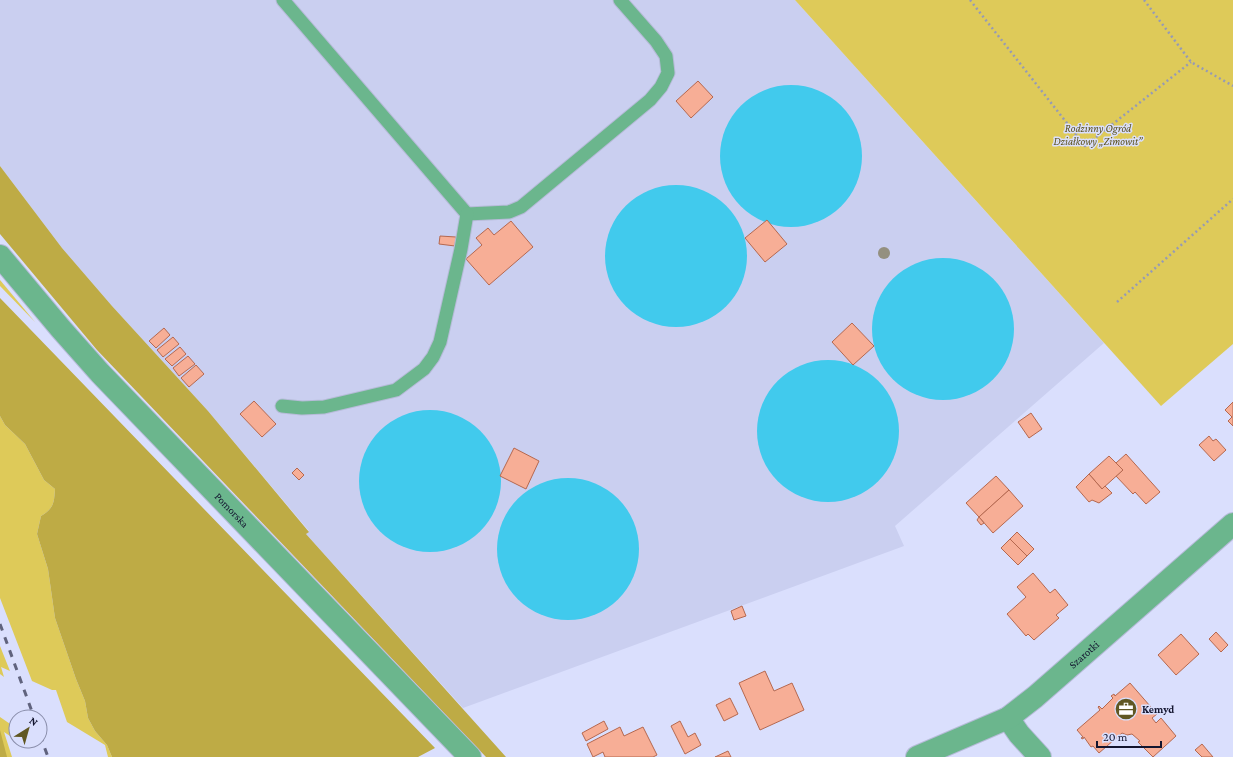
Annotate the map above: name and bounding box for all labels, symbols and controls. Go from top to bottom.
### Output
park label: Rodzinny Ogród Działkowy „Zimowit” [1053,122,1143,148]
street label: Pomorska [212,490,251,530]
street label: Szarotki [1066,638,1101,671]
office icon: Kemyd [1113,696,1139,722]
place label: Kemyd [1142,703,1174,715]
north arrow [8,709,48,749]
text: N [27,714,41,728]
scale bar [1097,723,1161,749]
text: 20 m [1103,730,1128,744]

